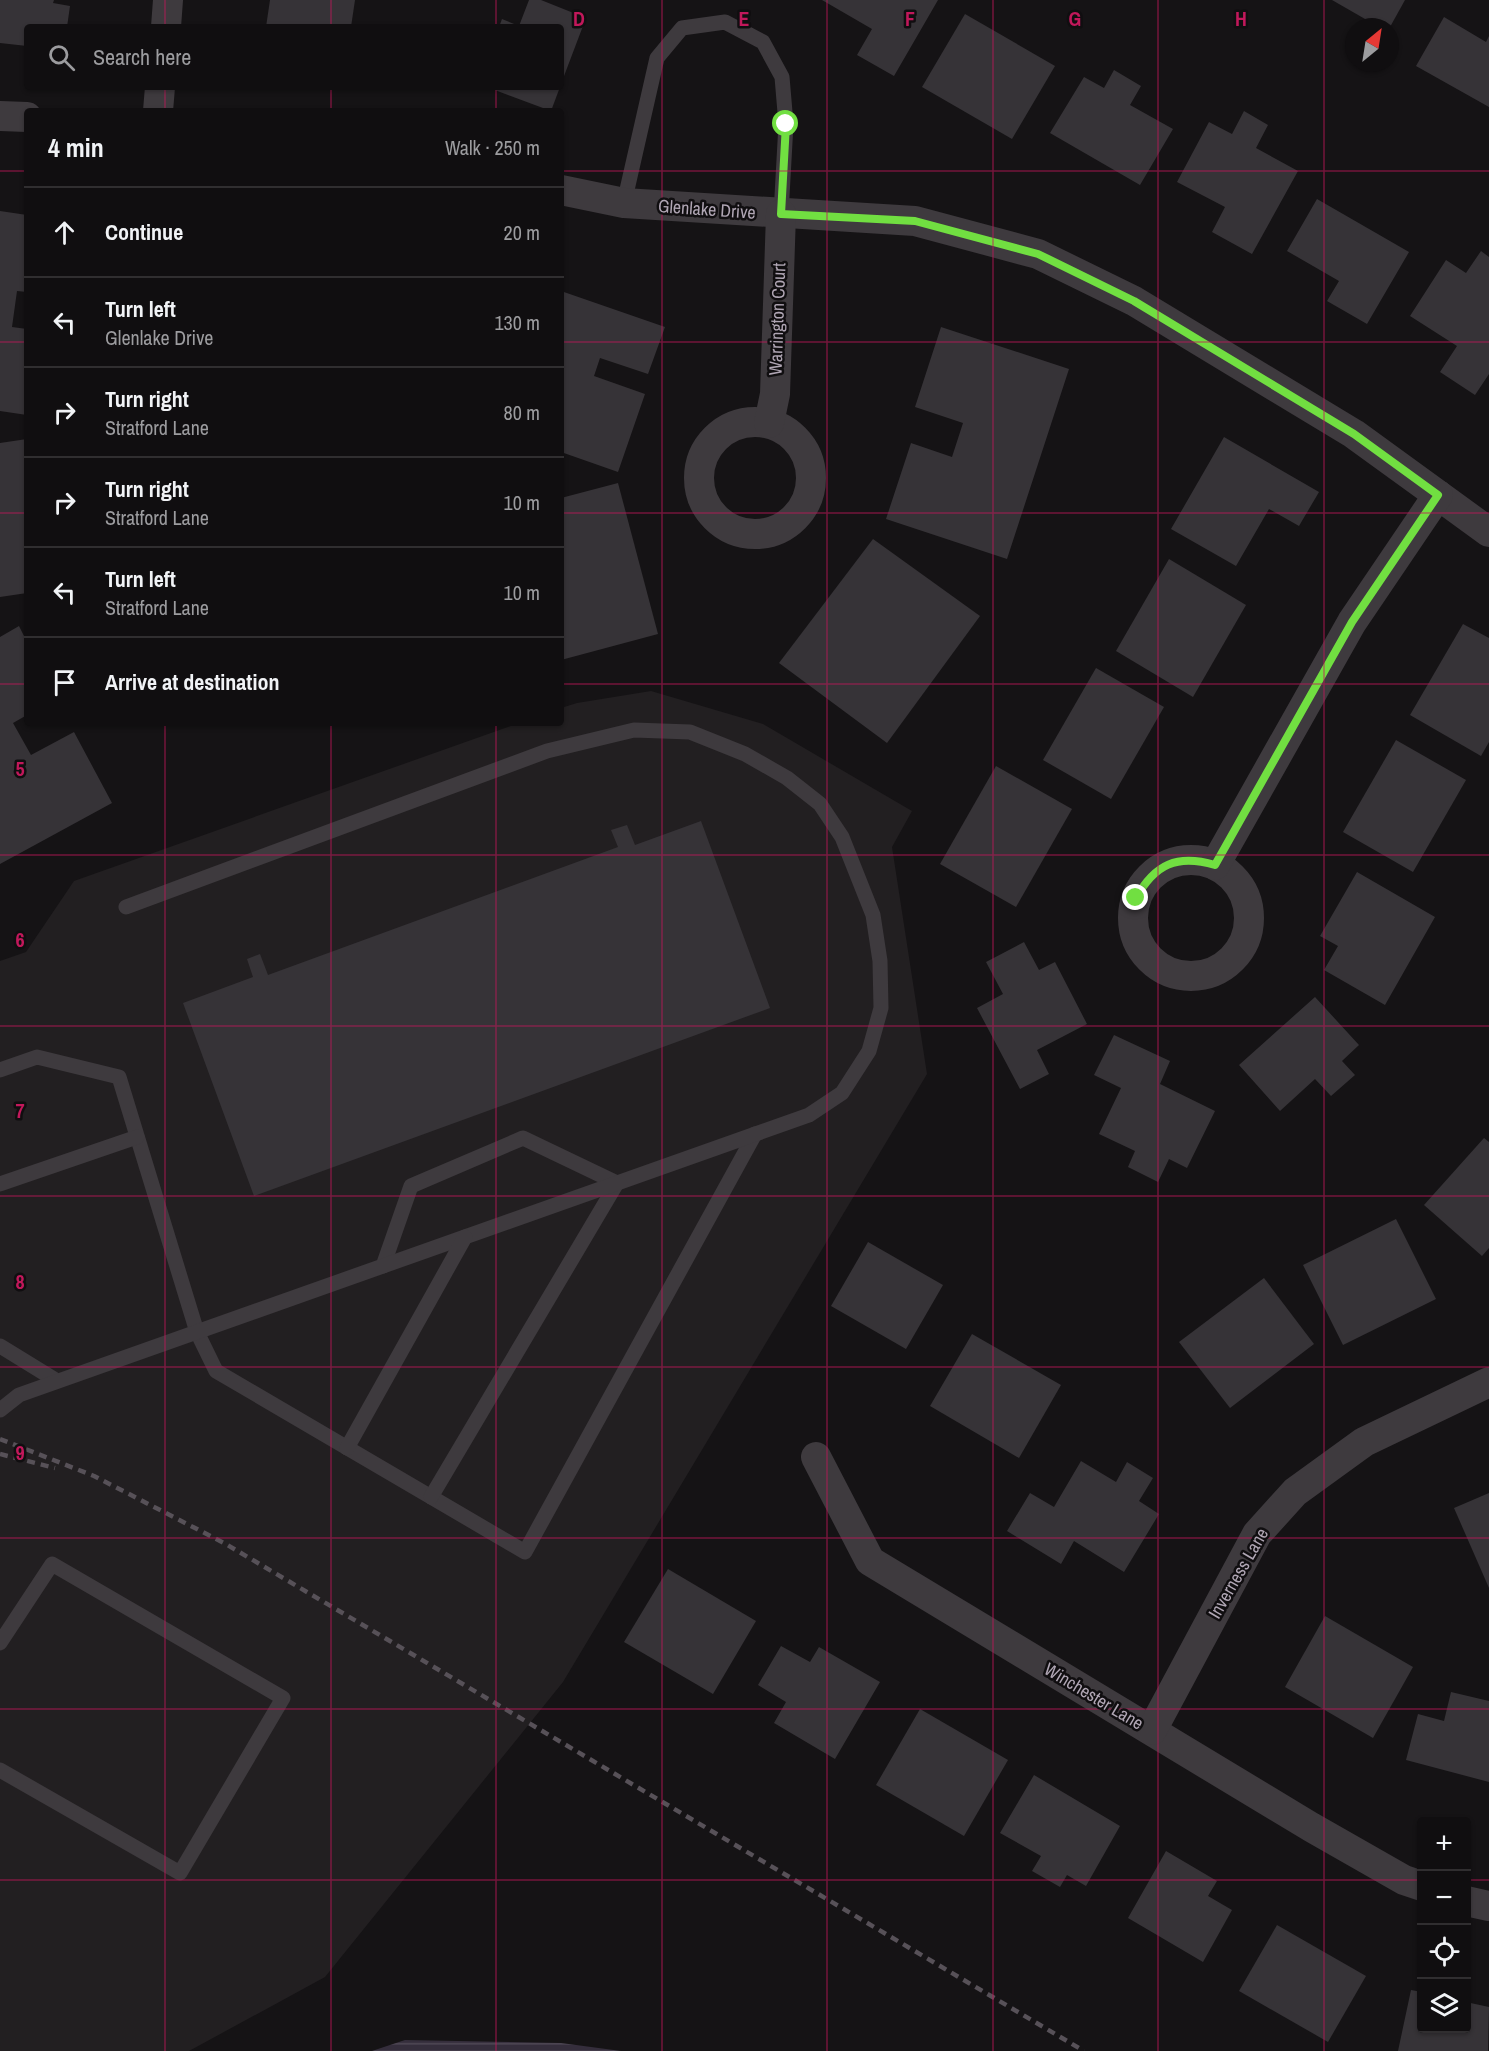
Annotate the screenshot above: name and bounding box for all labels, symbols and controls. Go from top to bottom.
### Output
text: D [573,5,585,32]
text: E [739,5,750,32]
text: F [905,5,915,32]
text: G [1069,5,1081,32]
text: H [1235,5,1247,32]
north arrow [1345,18,1399,72]
search box [24,24,564,90]
icon: search [45,41,78,74]
text: Search here [93,42,191,72]
route start [772,110,798,136]
text: 4 min [48,130,104,165]
text: Walk · 250 m [445,134,540,161]
street label: Glenlake Drive [657,193,757,225]
icon: ahead [48,216,81,249]
text: Continue [105,217,183,247]
text: 20 m [504,219,540,246]
street label: Warrington Court [763,262,791,376]
text: Turn left [105,294,176,324]
icon: left [48,306,81,339]
text: 130 m [494,309,540,336]
text: Glenlake Drive [105,324,213,351]
text: Turn right [105,384,189,414]
icon: right [48,396,81,429]
text: 80 m [504,399,540,426]
text: Stratford Lane [105,414,209,441]
text: Turn right [105,474,189,504]
icon: right [48,486,81,519]
text: 10 m [504,489,540,516]
text: Stratford Lane [105,504,209,531]
text: Turn left [105,564,176,594]
icon: left [48,576,81,609]
text: 10 m [504,579,540,606]
text: Stratford Lane [105,594,209,621]
icon: arrive [48,666,81,699]
text: Arrive at destination [105,667,279,697]
text: 5 [15,755,25,782]
route end [1122,884,1148,910]
text: 6 [15,926,25,953]
text: 7 [15,1097,25,1124]
text: 8 [15,1268,25,1295]
text: 9 [15,1439,25,1466]
street label: Inverness Lane [1202,1523,1274,1623]
street label: Winchester Lane [1040,1657,1148,1735]
map controls [1417,1817,1471,2033]
button: + [1417,1817,1471,1871]
button: − [1417,1871,1471,1925]
button: locate [1417,1925,1471,1979]
button: layers [1417,1979,1471,2033]

